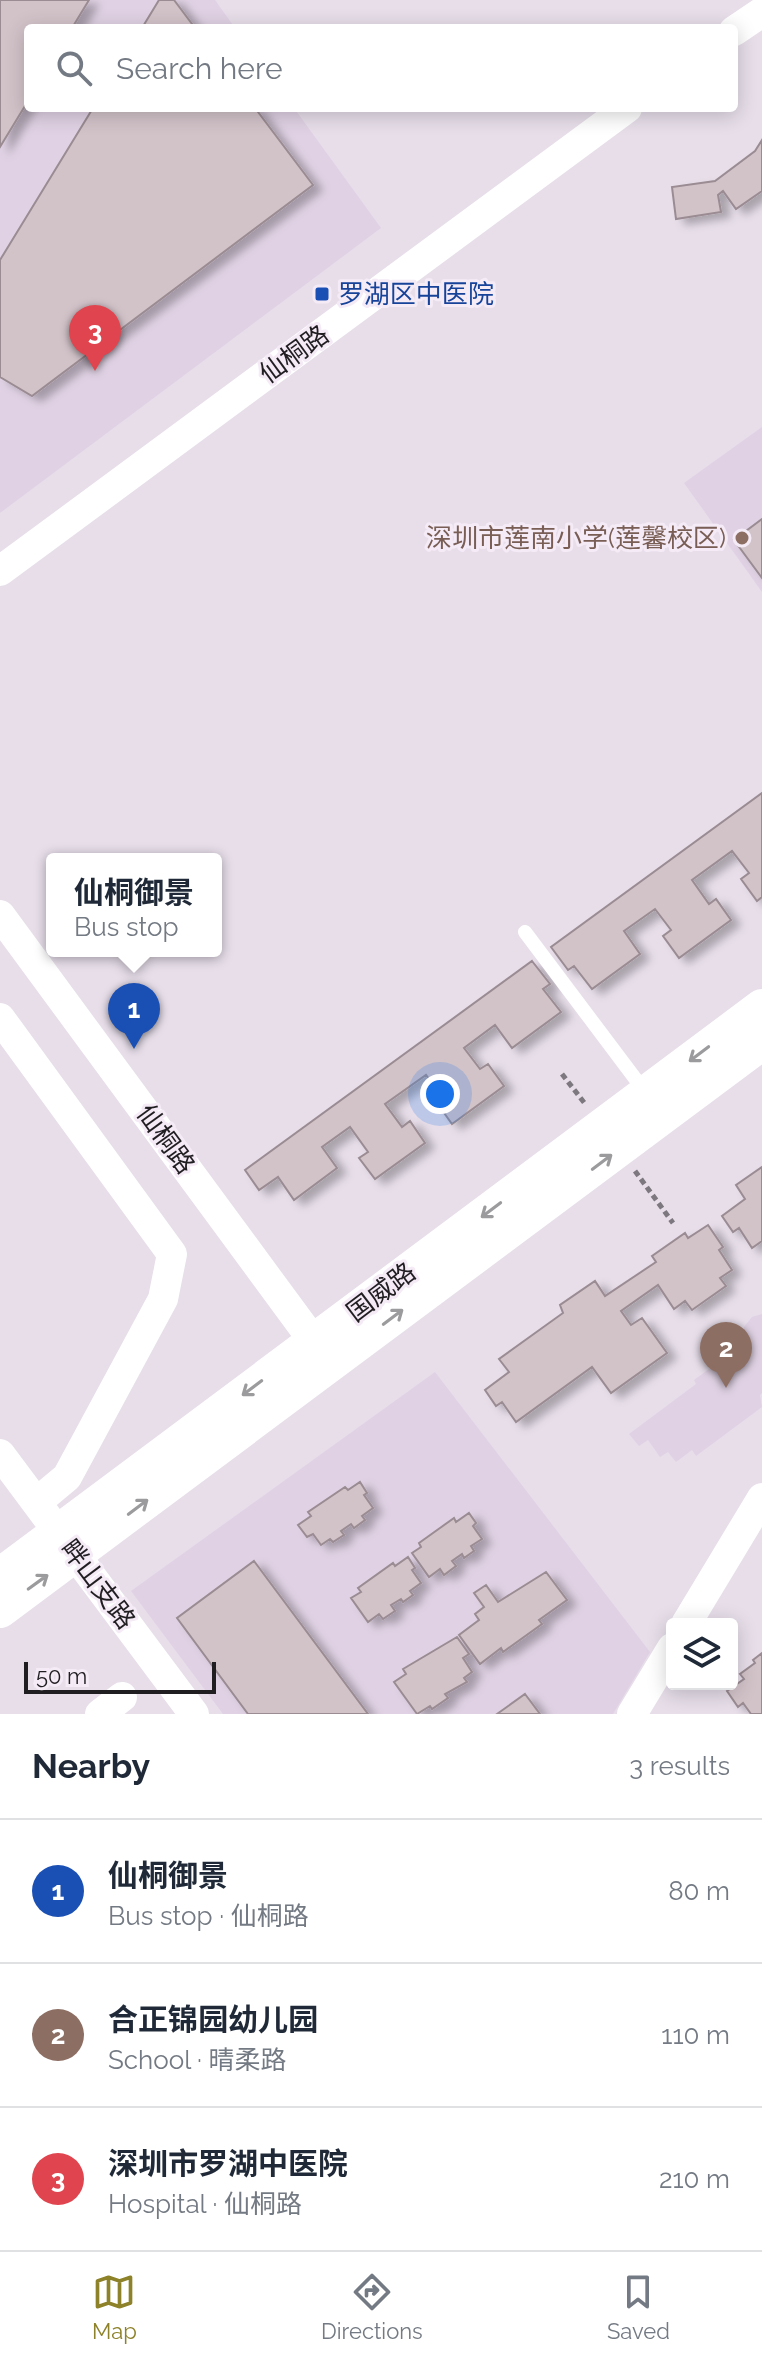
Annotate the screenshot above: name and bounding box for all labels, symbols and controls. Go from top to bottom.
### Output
search box [24,24,738,112]
icon: search [52,46,96,90]
text: Search here [116,51,283,86]
place label: 罗湖区中医院 [338,279,494,309]
marker: 罗湖区中医院 [313,285,331,303]
pin: 3 [69,305,121,371]
street label: 仙桐路 [254,319,334,389]
place label: 深圳市莲南小学(莲馨校区) [426,523,726,553]
marker: 深圳市莲南小学(莲馨校区) [733,529,751,547]
popup [46,853,222,957]
text: 仙桐御景 [74,875,194,910]
text: Bus stop [74,912,179,942]
pin: 1 [108,983,160,1049]
one-way arrow [689,1046,711,1062]
your location [420,1074,460,1114]
street label: 仙桐路 [131,1099,201,1179]
one-way arrow [591,1153,612,1170]
one-way arrow [481,1201,502,1218]
street label: 国威路 [341,1257,421,1327]
one-way arrow [382,1309,404,1325]
pin: 2 [700,1322,752,1388]
one-way arrow [242,1380,263,1397]
one-way arrow [127,1499,148,1516]
street label: 畔山支路 [55,1533,141,1635]
one-way arrow [27,1574,48,1591]
map controls [666,1618,738,1690]
button: layers [666,1618,738,1690]
scale bar [24,1658,216,1694]
text: 50 m [36,1663,87,1689]
text: Nearby [32,1746,150,1786]
text: 3 results [629,1751,730,1781]
text: 仙桐御景 [108,1858,228,1893]
text: 1 [52,1876,64,1906]
text: 80 m [668,1876,730,1906]
text: Bus stop · 仙桐路 [108,1901,309,1931]
text: 合正锦园幼儿园 [108,2002,318,2037]
text: 2 [51,2020,65,2050]
text: 110 m [661,2020,730,2050]
text: School · 晴柔路 [108,2045,287,2075]
text: 深圳市罗湖中医院 [108,2146,348,2181]
text: 3 [51,2164,65,2194]
text: 210 m [659,2164,730,2194]
text: Hospital · 仙桐路 [108,2189,302,2219]
tab: Map [92,2270,137,2344]
tab: Directions [321,2270,423,2344]
tab: Saved [607,2270,670,2344]

